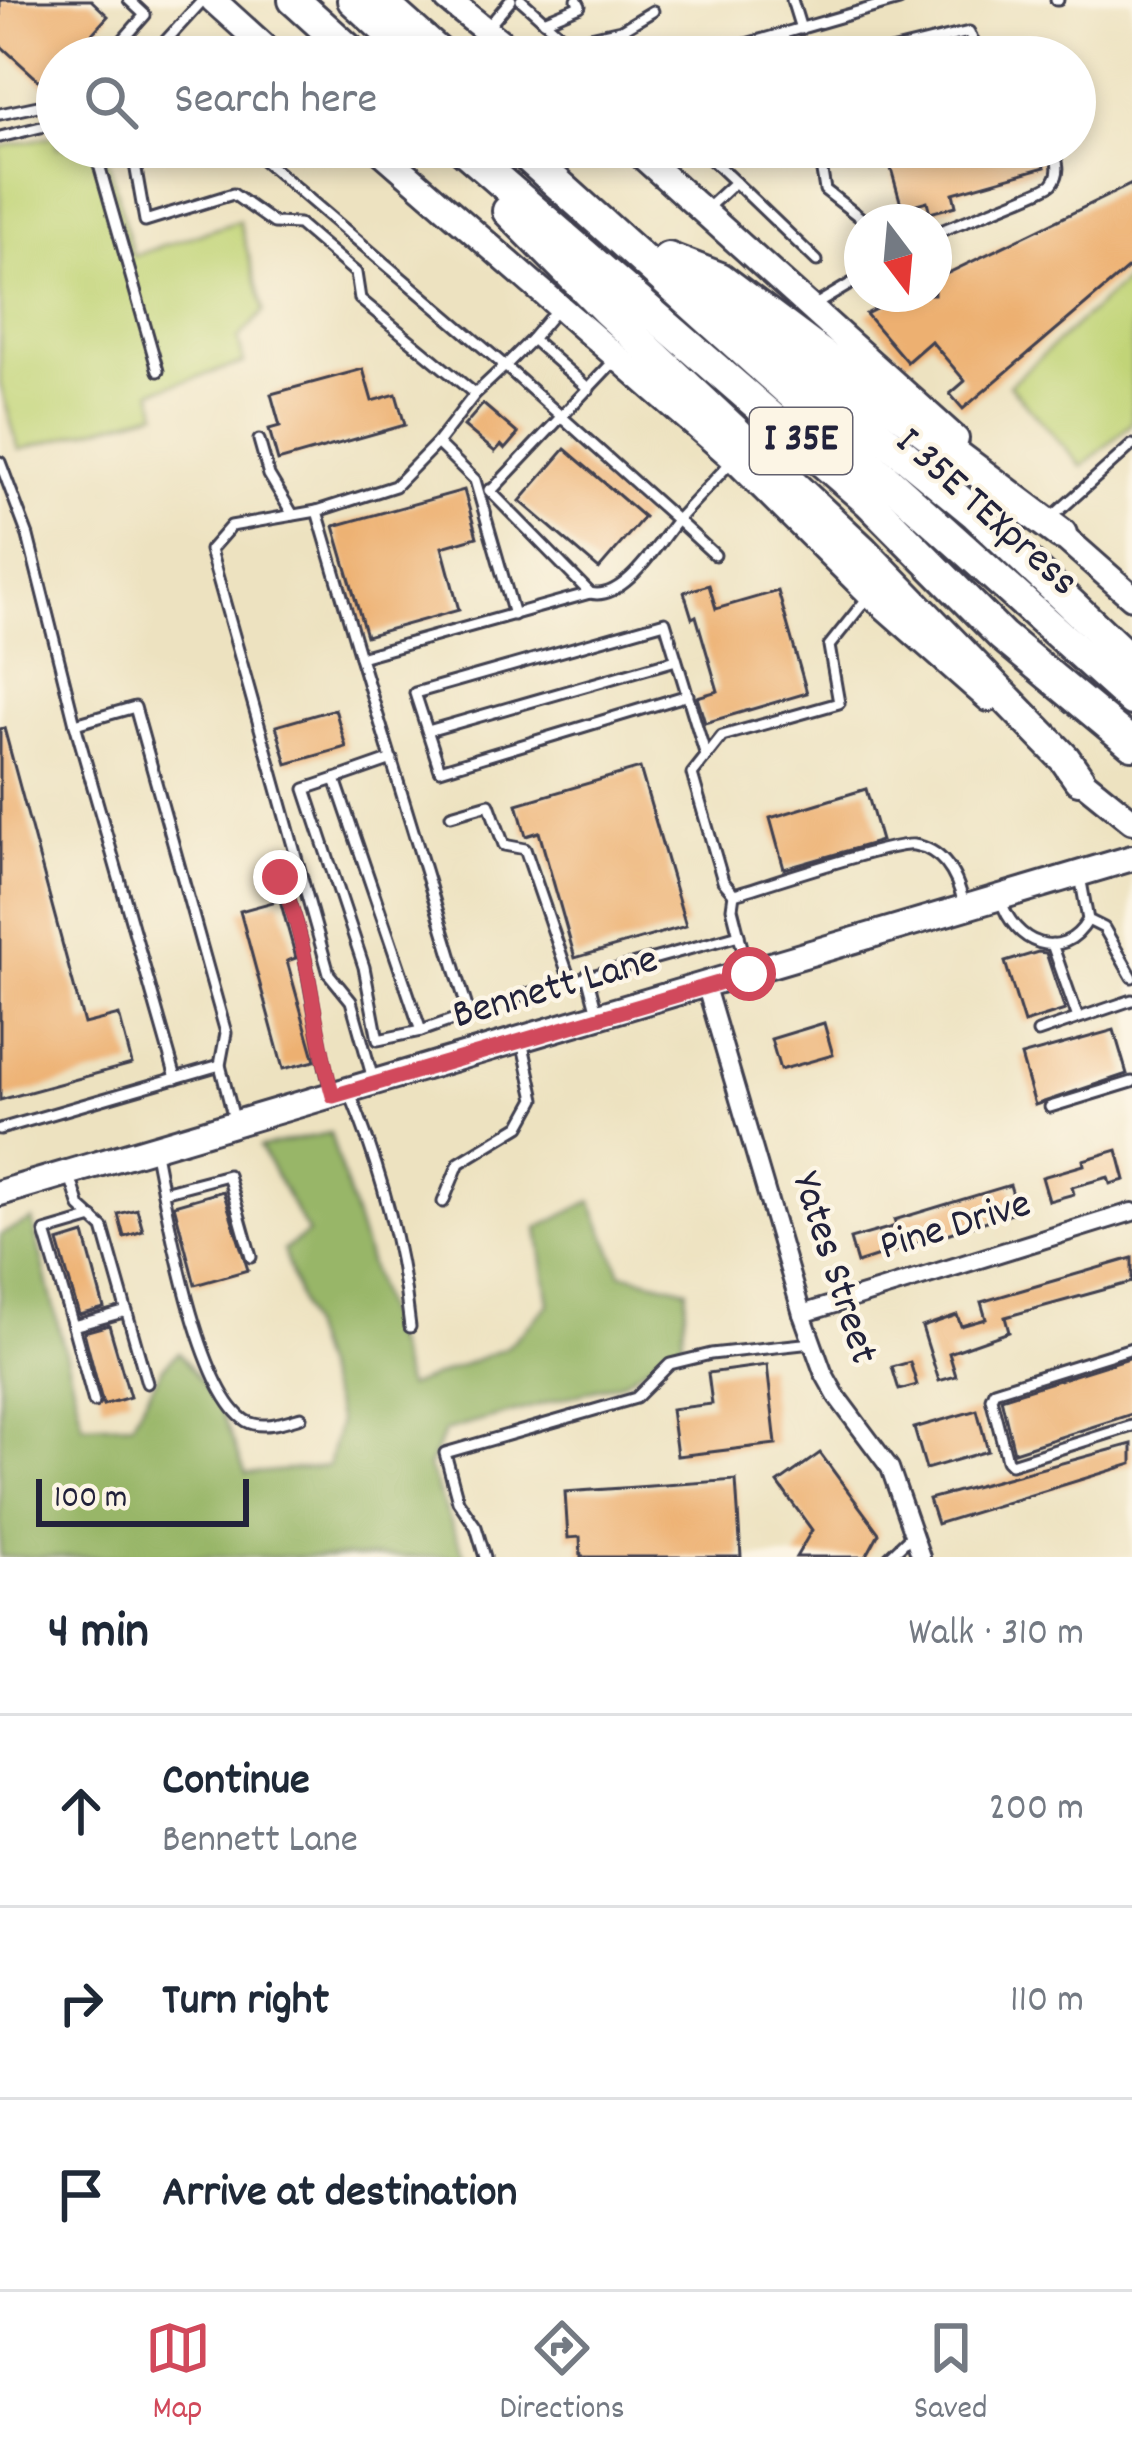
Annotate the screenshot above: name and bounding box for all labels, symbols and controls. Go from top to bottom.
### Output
search box [36,36,1096,168]
icon: search [78,69,144,135]
text: Search here [174,70,377,134]
north arrow [844,204,952,312]
road number: I 35E [750,408,852,474]
street label: I 35E TEXpress [880,415,1090,613]
route end [253,850,307,904]
street label: Bennett Lane [446,932,666,1048]
route start [722,947,776,1001]
street label: Yates Street [773,1165,891,1373]
street label: Pine Drive [873,1177,1039,1279]
scale bar [36,1473,249,1526]
text: 100 m [54,1476,127,1523]
text: 4 min [48,1599,149,1671]
text: Walk · 310 m [908,1608,1084,1663]
text: Continue [162,1751,310,1815]
icon: ahead [48,1778,114,1844]
text: 200 m [989,1783,1084,1838]
text: Bennett Lane [162,1815,358,1870]
icon: right [48,1970,114,2036]
text: Turn right [162,1971,329,2035]
text: 110 m [1010,1975,1084,2030]
icon: arrive [48,2162,114,2228]
text: Arrive at destination [162,2163,517,2227]
tab: Map [145,2315,211,2434]
tab: Directions [500,2315,625,2434]
tab: Saved [914,2315,987,2434]

